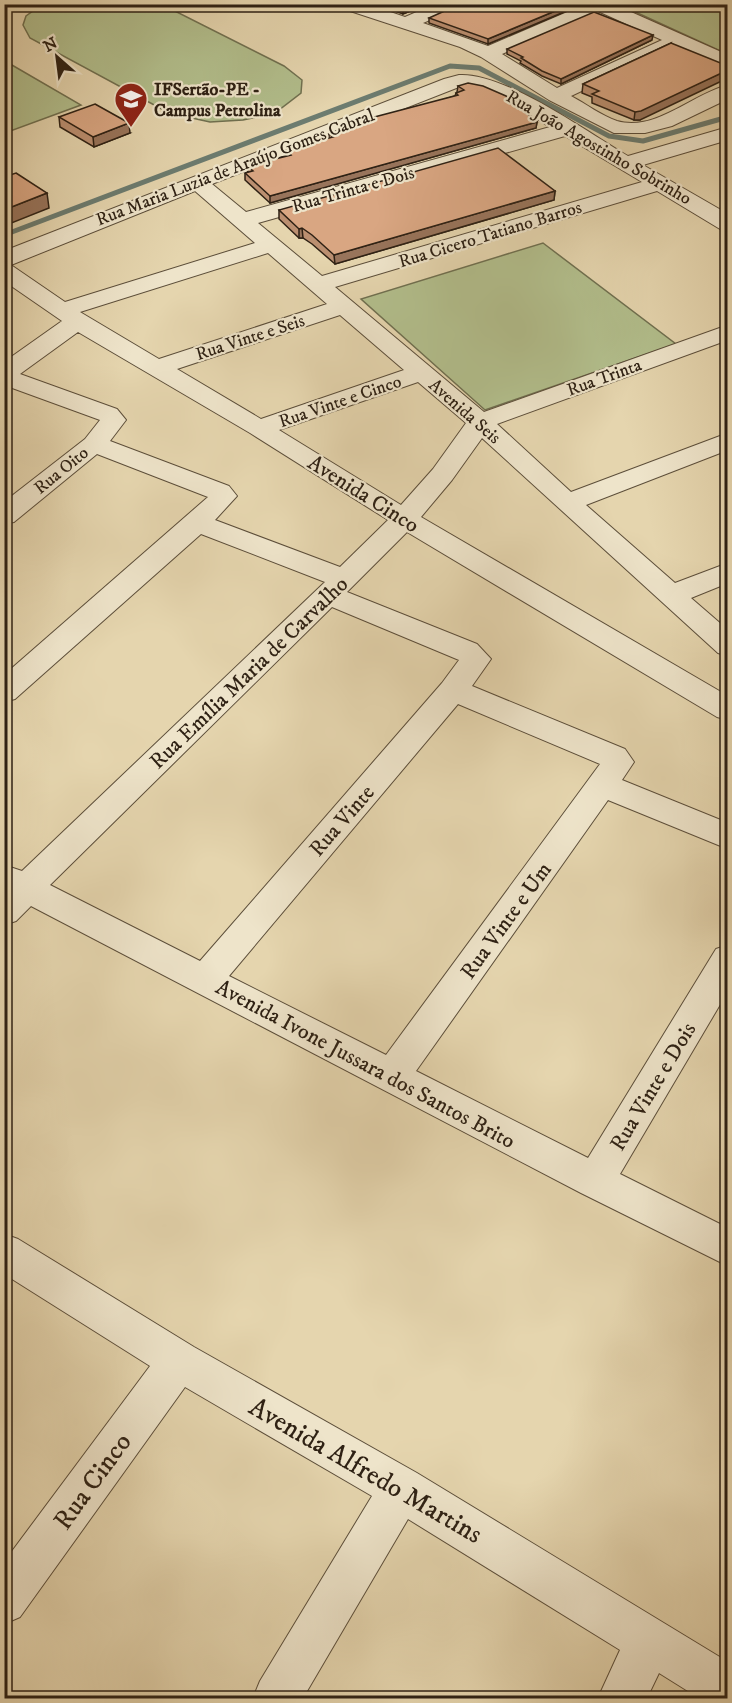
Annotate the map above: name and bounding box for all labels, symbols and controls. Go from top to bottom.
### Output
north arrow [27,27,87,87]
text: N [40,33,61,57]
place label: IFSertão-PE - Campus Petrolina [154,79,281,122]
school or university icon: IFSertão-PE - Campus Petrolina [113,81,149,128]
street label: Rua João Agostinho Sobrinho [502,86,695,210]
street label: Rua Maria Luzia de Araújo Gomes Cabral [93,104,378,231]
street label: Rua Trinta e Dois [290,162,417,218]
street label: Rua Cicero Tatiano Barros [396,197,584,273]
street label: Rua Vinte e Seis [193,310,308,366]
street label: Rua Trinta [564,354,645,402]
street label: Rua Vinte e Cinco [276,371,405,433]
street label: Avenida Seis [424,374,505,449]
street label: Rua Oito [30,442,94,499]
street label: Avenida Cinco [302,449,424,539]
street label: Rua Emília Maria de Carvalho [144,571,354,775]
street label: Rua Vinte [304,780,381,862]
street label: Rua Vinte e Um [455,857,558,985]
street label: Avenida Ivone Jussara dos Santos Brito [211,974,520,1155]
street label: Rua Vinte e Dois [604,1018,702,1156]
street label: Avenida Alfredo Martins [243,1390,488,1552]
street label: Rua Cinco [46,1426,139,1537]

